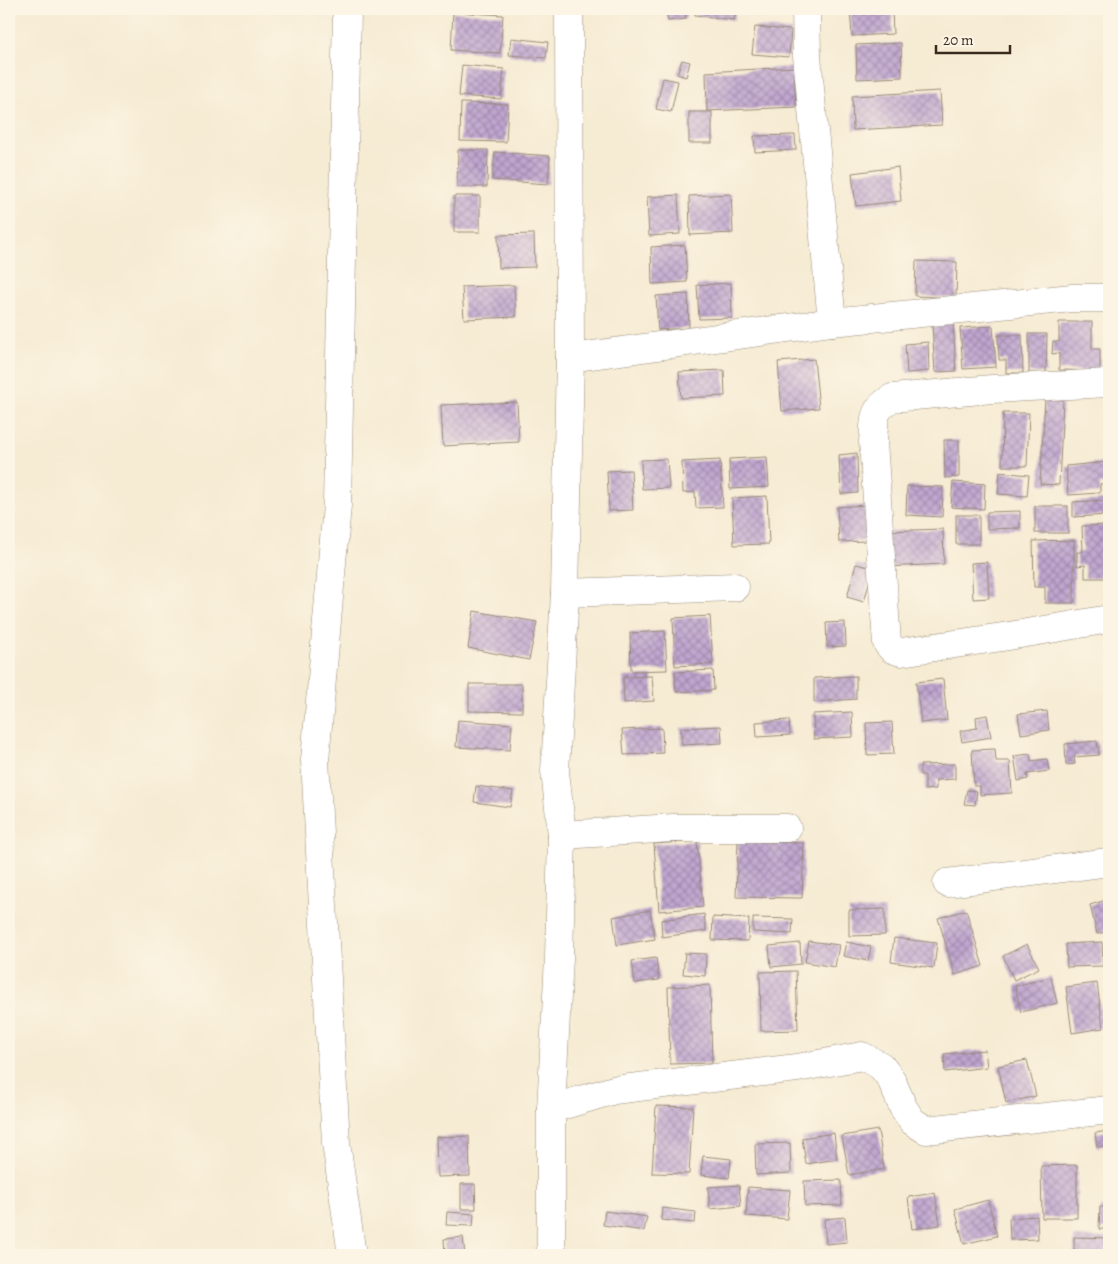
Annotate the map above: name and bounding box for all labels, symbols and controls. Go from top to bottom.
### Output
scale bar [936,22,1009,54]
text: 20 m [943,30,974,50]

